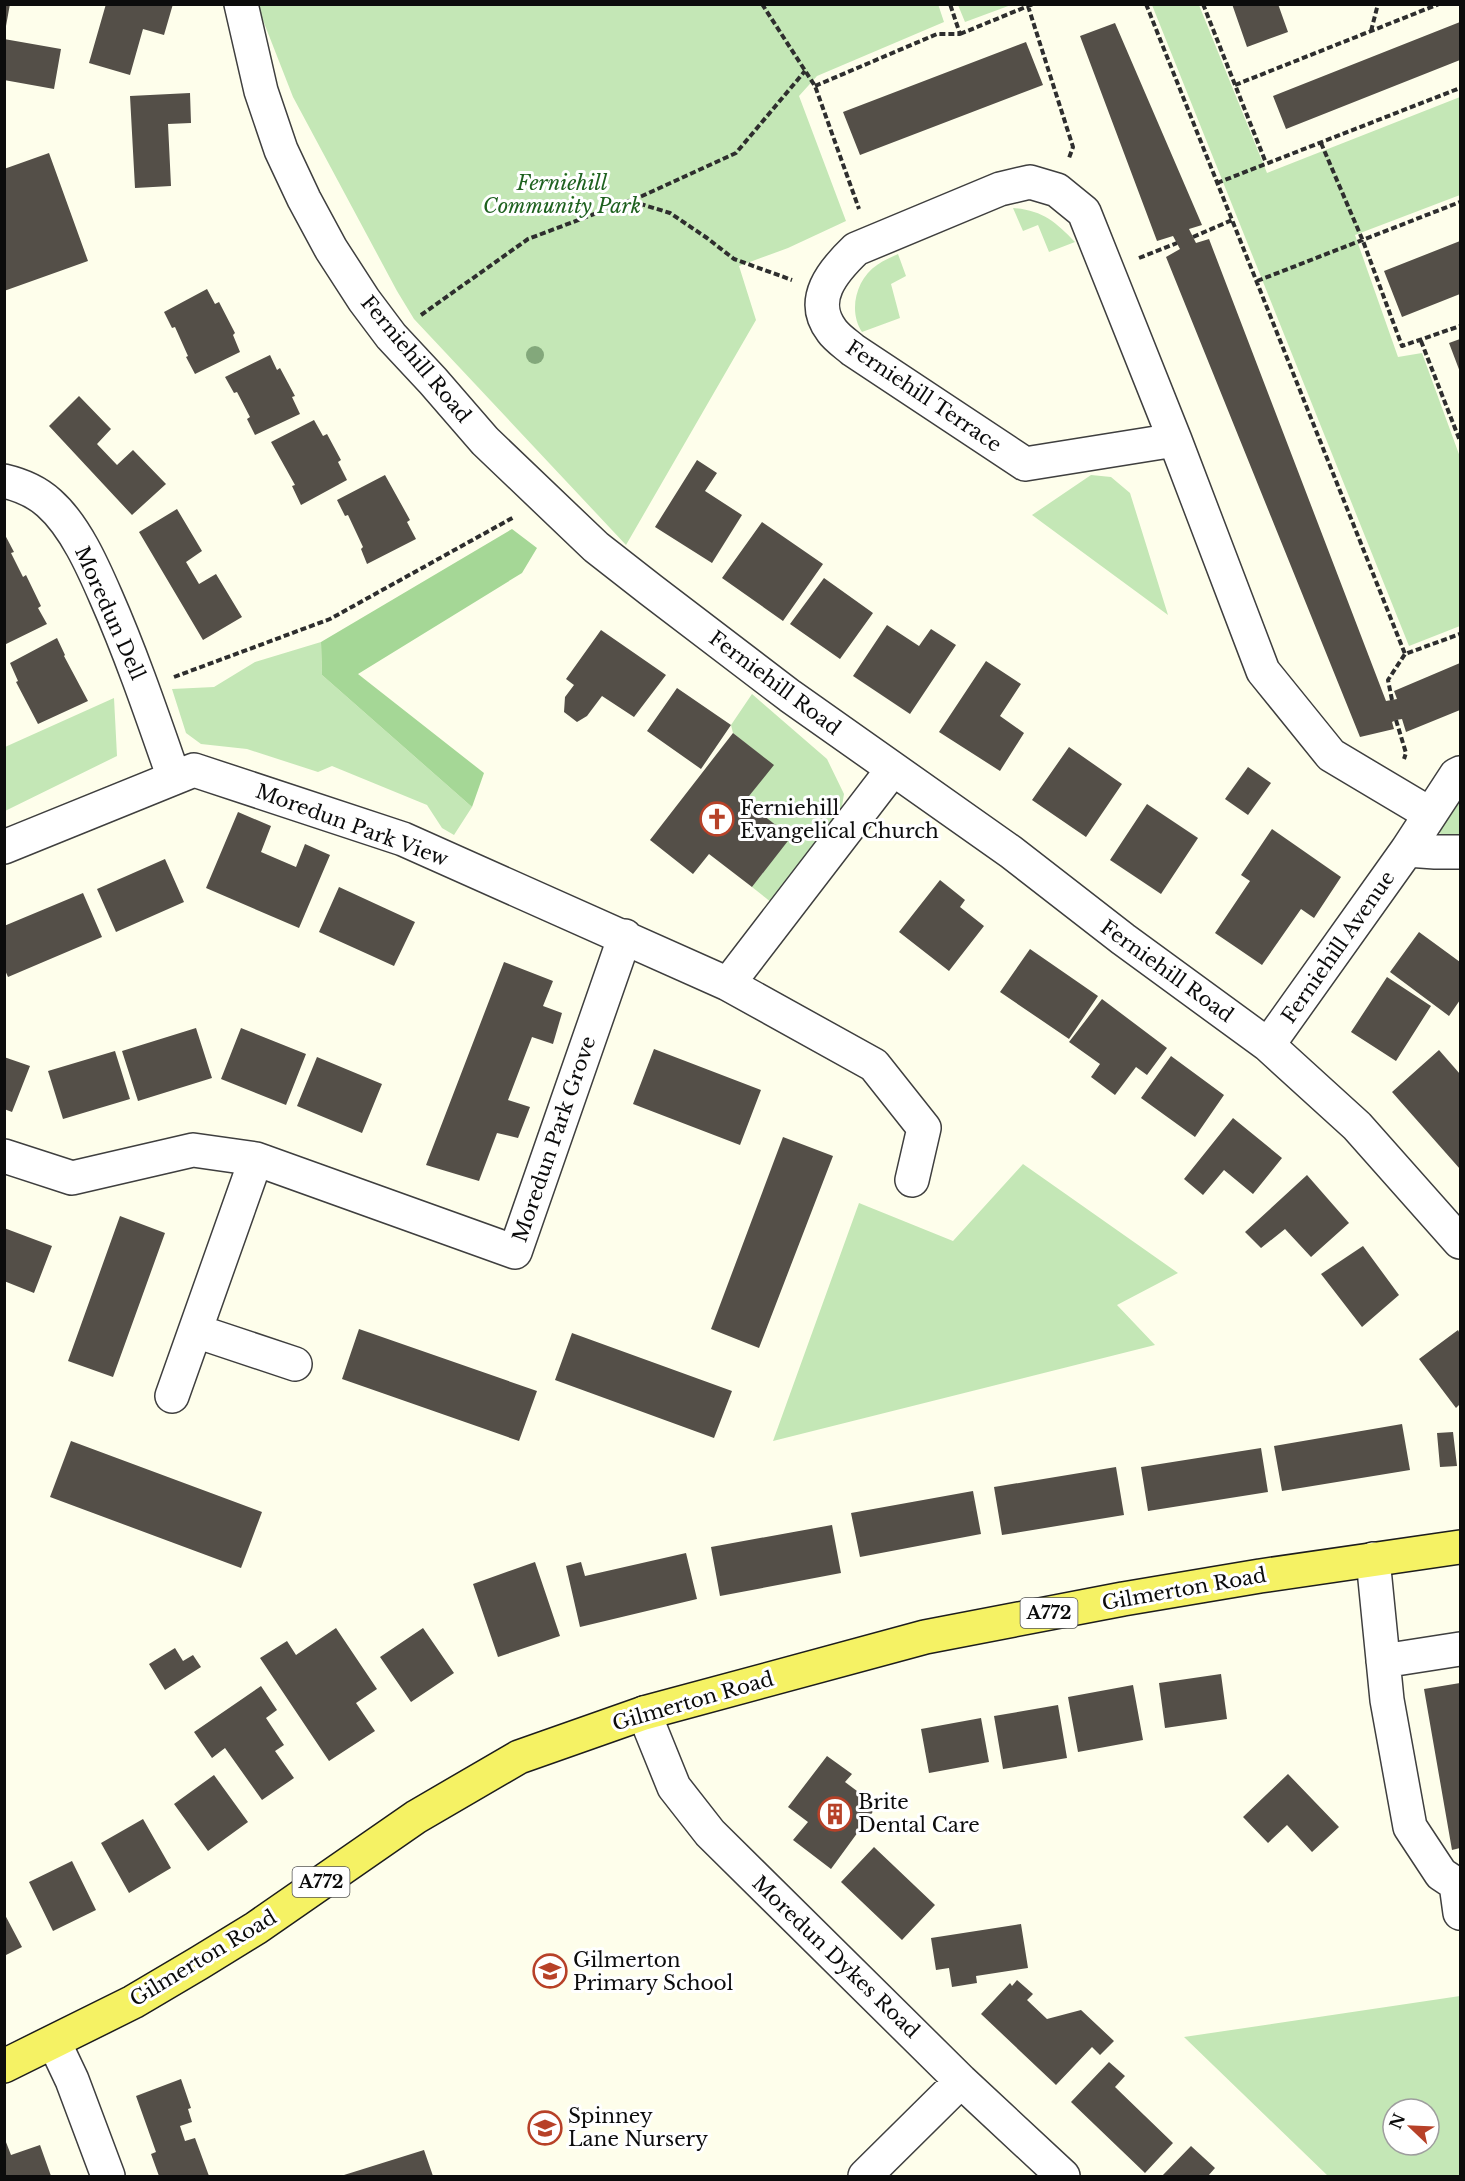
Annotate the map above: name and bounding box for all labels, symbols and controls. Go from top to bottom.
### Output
park label: Ferniehill Community Park [483,171,641,218]
street label: Ferniehill Road [356,291,476,427]
street label: Ferniehill Terrace [842,335,1006,457]
street label: Moredun Dell [70,542,150,684]
street label: Ferniehill Road [705,626,845,740]
street label: Moredun Park View [252,779,452,871]
place label: Ferniehill Evangelical Church [740,796,939,843]
church icon: Ferniehill Evangelical Church [699,801,735,837]
street label: Ferniehill Avenue [1276,866,1400,1028]
street label: Ferniehill Road [1096,915,1238,1027]
street label: Moredun Park Grove [507,1033,601,1245]
street label: Gilmerton Road [1100,1563,1268,1615]
road number: A772 [1020,1598,1078,1628]
street label: Gilmerton Road [610,1667,776,1735]
place label: Brite Dental Care [858,1790,980,1837]
building icon: Brite Dental Care [817,1796,853,1832]
road number: A772 [292,1867,350,1897]
street label: Moredun Dykes Road [747,1871,925,2043]
street label: Gilmerton Road [125,1905,281,2011]
place label: Gilmerton Primary School [573,1948,733,1995]
school or university icon: Gilmerton Primary School [532,1953,568,1989]
north arrow [1381,2097,1441,2157]
place label: Spinney Lane Nursery [568,2104,708,2151]
school or university icon: Spinney Lane Nursery [527,2110,563,2146]
text: N [1385,2110,1409,2132]

